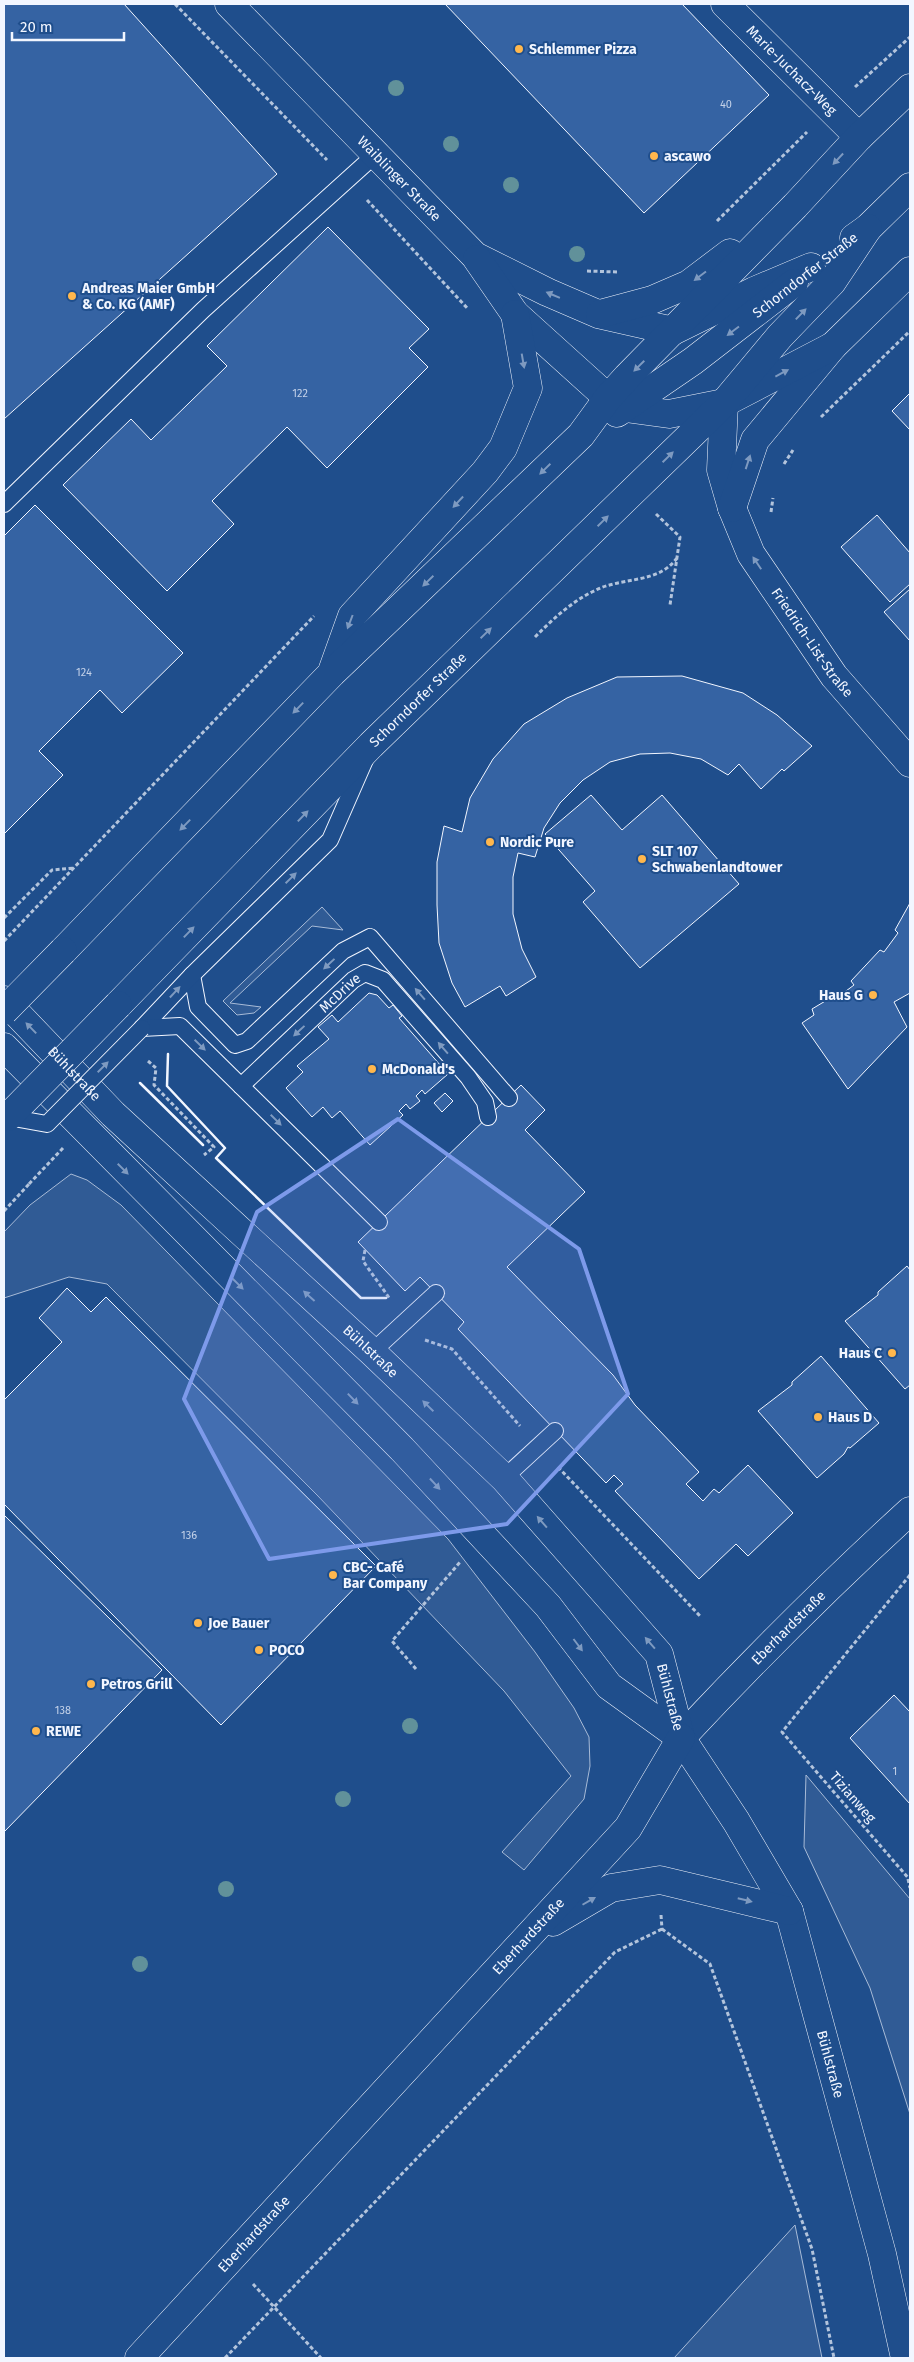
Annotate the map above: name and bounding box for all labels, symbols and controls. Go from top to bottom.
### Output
scale bar [12,10,125,42]
text: 20 m [20,18,53,36]
street label: Marie-Juchacz-Weg [743,22,841,120]
place label: Schlemmer Pizza [529,41,637,58]
marker: Schlemmer Pizza [513,43,525,55]
house number: 40 [720,98,732,111]
street label: Waiblinger Straße [354,133,444,225]
place label: ascawo [664,148,711,165]
marker: ascawo [648,150,660,162]
one-way arrow [832,153,844,165]
street label: Schorndorfer Straße [749,229,861,322]
one-way arrow [693,271,707,281]
place label: Andreas Maier GmbH & Co. KG (AMF) [81,280,215,313]
marker: Andreas Maier GmbH & Co. KG (AMF) [66,290,78,302]
one-way arrow [546,291,561,299]
one-way arrow [795,308,807,320]
one-way arrow [726,326,740,336]
one-way arrow [520,354,528,370]
one-way arrow [633,360,645,372]
one-way arrow [776,368,789,377]
house number: 122 [292,387,308,400]
one-way arrow [662,451,674,463]
one-way arrow [744,454,752,469]
one-way arrow [540,463,552,475]
one-way arrow [452,495,464,507]
one-way arrow [596,515,608,527]
one-way arrow [752,556,762,570]
one-way arrow [422,575,434,587]
street label: Friedrich-List-Straße [768,585,856,701]
one-way arrow [346,615,353,630]
one-way arrow [479,627,491,639]
street label: Schorndorfer Straße [366,649,470,751]
house number: 124 [76,666,92,679]
one-way arrow [292,702,304,714]
one-way arrow [296,810,308,822]
one-way arrow [179,819,191,831]
place label: Nordic Pure [500,834,574,851]
marker: Nordic Pure [484,836,496,848]
place label: SLT 107 Schwabenlandtower [652,843,783,876]
marker: SLT 107 Schwabenlandtower [636,853,648,865]
one-way arrow [285,872,297,884]
one-way arrow [183,927,195,939]
one-way arrow [324,958,336,970]
street label: McDrive [316,970,364,1016]
one-way arrow [169,987,181,999]
place label: Haus G [819,987,863,1004]
one-way arrow [414,988,425,1001]
marker: Haus G [867,989,879,1001]
one-way arrow [25,1023,37,1035]
one-way arrow [294,1024,306,1036]
one-way arrow [194,1039,206,1051]
one-way arrow [437,1042,448,1055]
street label: Bühlstraße [44,1043,104,1105]
one-way arrow [97,1061,109,1073]
place label: McDonald's [382,1061,455,1078]
marker: McDonald's [366,1063,378,1075]
one-way arrow [270,1114,282,1126]
one-way arrow [117,1163,129,1175]
one-way arrow [232,1278,244,1290]
one-way arrow [303,1290,316,1301]
street label: Bühlstraße [339,1322,401,1381]
place label: Haus C [839,1345,882,1362]
marker: Haus C [886,1347,898,1359]
one-way arrow [347,1393,359,1405]
one-way arrow [423,1400,435,1412]
place label: Haus D [828,1409,872,1426]
marker: Haus D [812,1411,824,1423]
one-way arrow [429,1478,441,1490]
one-way arrow [537,1515,548,1528]
house number: 136 [181,1529,197,1542]
place label: CBC- Café Bar Company [343,1559,428,1592]
marker: CBC- Café Bar Company [327,1569,339,1581]
street label: Eberhardstraße [748,1587,829,1669]
place label: Joe Bauer [207,1615,270,1632]
marker: Joe Bauer [192,1617,204,1629]
one-way arrow [572,1638,583,1651]
one-way arrow [644,1638,656,1650]
place label: POCO [269,1642,305,1659]
marker: POCO [253,1644,265,1656]
street label: Bühlstraße [653,1662,687,1733]
place label: Petros Grill [101,1676,173,1693]
marker: Petros Grill [85,1678,97,1690]
house number: 138 [55,1704,71,1717]
place label: REWE [46,1723,81,1740]
marker: REWE [30,1725,42,1737]
house number: 1 [893,1765,897,1778]
street label: Tizianweg [826,1768,880,1827]
street label: Eberhardstraße [489,1895,568,1978]
one-way arrow [583,1896,596,1905]
one-way arrow [738,1896,753,1904]
street label: Bühlstraße [813,2029,847,2100]
street label: Eberhardstraße [214,2192,294,2276]

